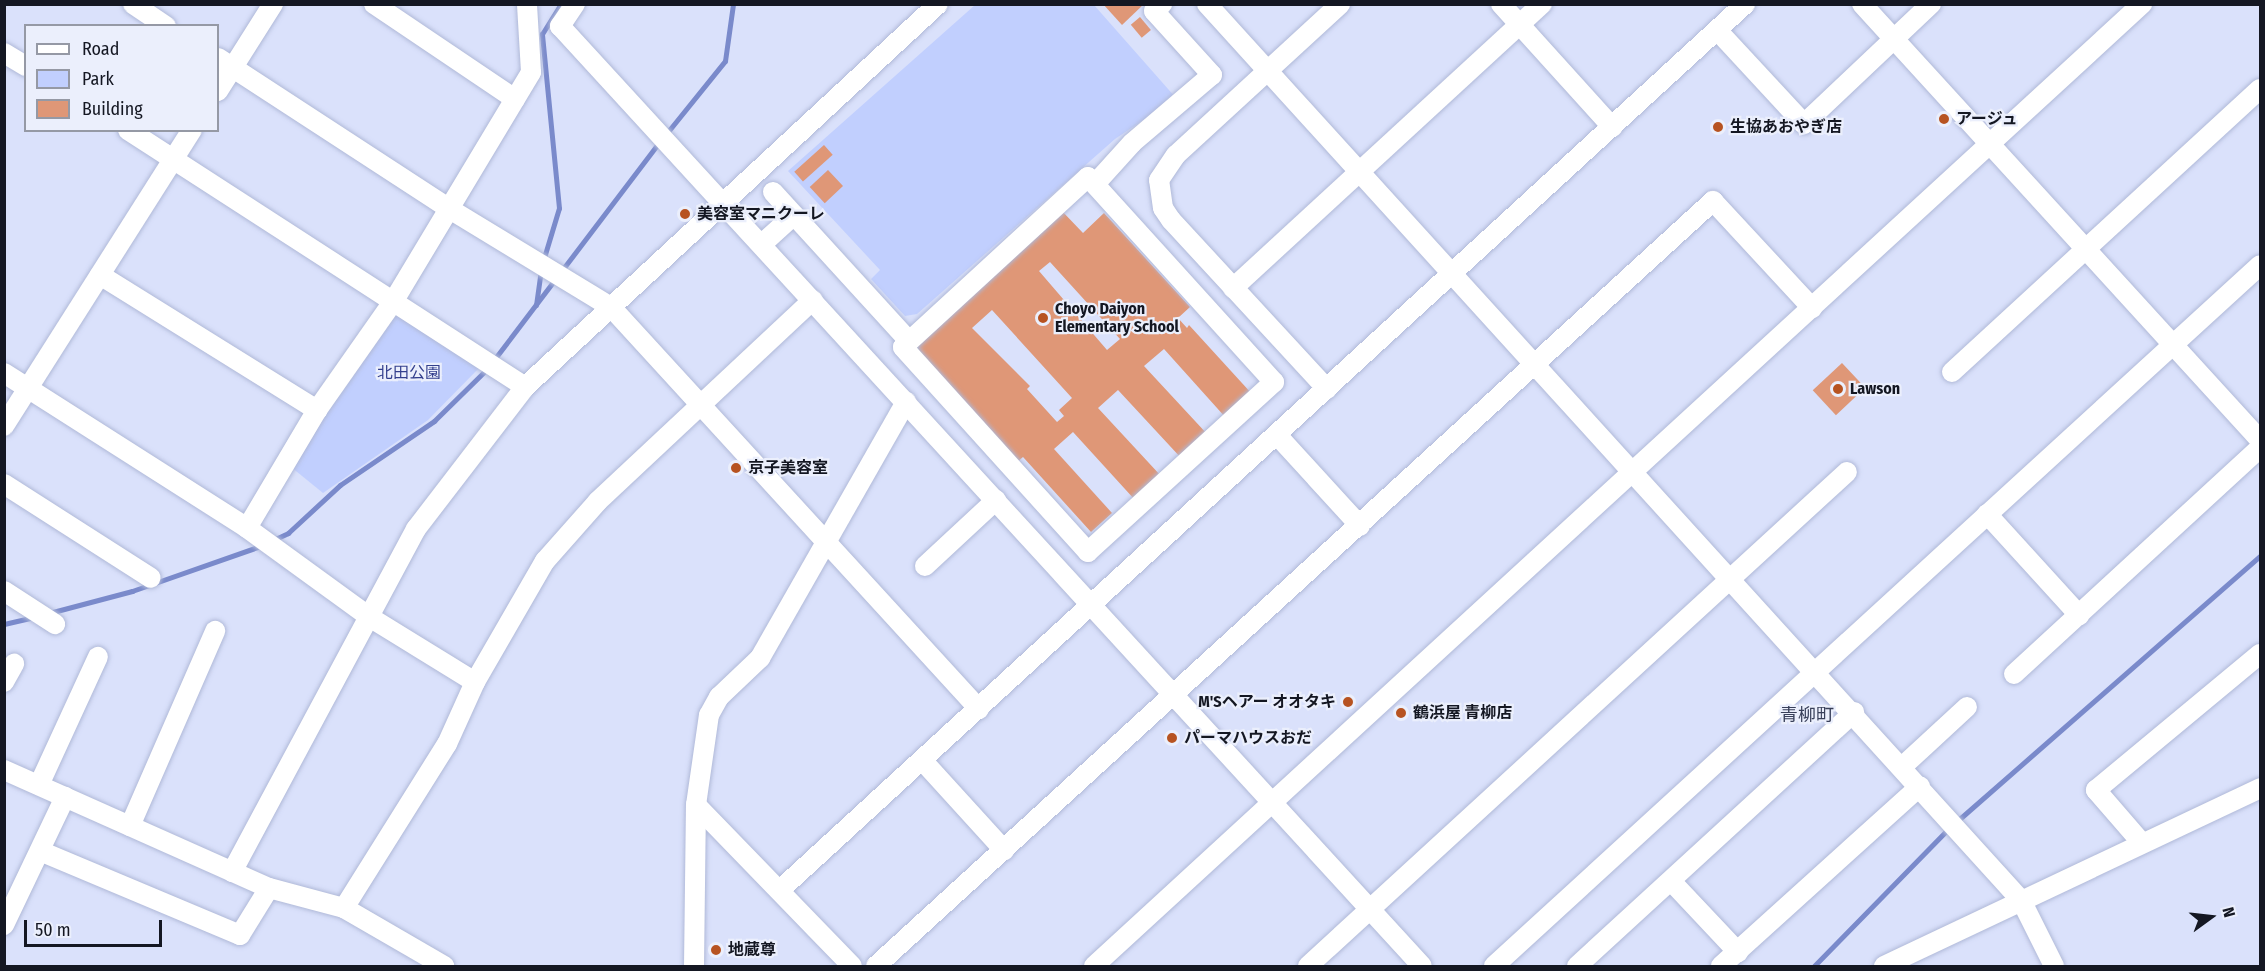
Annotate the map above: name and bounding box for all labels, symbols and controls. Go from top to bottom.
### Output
legend [24,24,219,132]
text: Road [82,38,119,60]
text: Park [82,68,114,90]
text: Building [82,98,143,120]
place label: アージュ [1956,109,2019,129]
marker: アージュ [1937,112,1951,126]
place label: 生協あおやぎ店 [1730,117,1842,137]
marker: 生協あおやぎ店 [1711,120,1725,134]
place label: 美容室マニクーレ [697,204,825,224]
marker: 美容室マニクーレ [678,207,692,221]
place label: Choyo Daiyon Elementary School [1055,299,1179,337]
marker: Choyo Daiyon Elementary School [1036,311,1050,325]
park label: 北田公園 [377,363,441,383]
place label: Lawson [1850,379,1900,399]
marker: Lawson [1831,382,1845,396]
place label: 京子美容室 [748,458,828,478]
marker: 京子美容室 [729,461,743,475]
place label: M'Sヘアー オオタキ [1198,692,1336,712]
marker: M'Sヘアー オオタキ [1341,695,1355,709]
place label: 鶴浜屋 青柳店 [1413,703,1512,723]
district label: 青柳町 [1780,704,1834,726]
marker: 鶴浜屋 青柳店 [1394,706,1408,720]
place label: パーマハウスおだ [1184,728,1312,748]
marker: パーマハウスおだ [1165,731,1179,745]
north arrow [2181,887,2241,947]
text: N [2218,905,2239,919]
scale bar [27,908,165,946]
text: 50 m [35,919,71,941]
place label: 地蔵尊 [728,940,776,960]
marker: 地蔵尊 [709,943,723,957]

